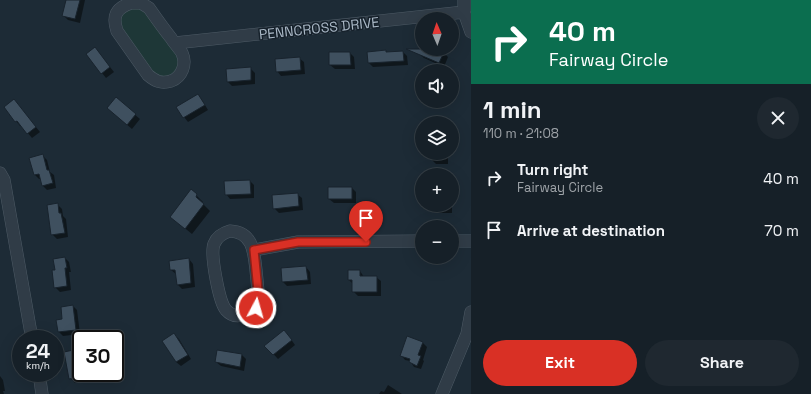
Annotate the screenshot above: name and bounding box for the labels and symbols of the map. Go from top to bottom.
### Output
north arrow [415,12,459,56]
street label: PENNCROSS DRIVE [258,13,380,43]
pin [349,201,383,242]
position arrow [235,287,277,329]
speed limit sign: 30 [72,330,124,382]

